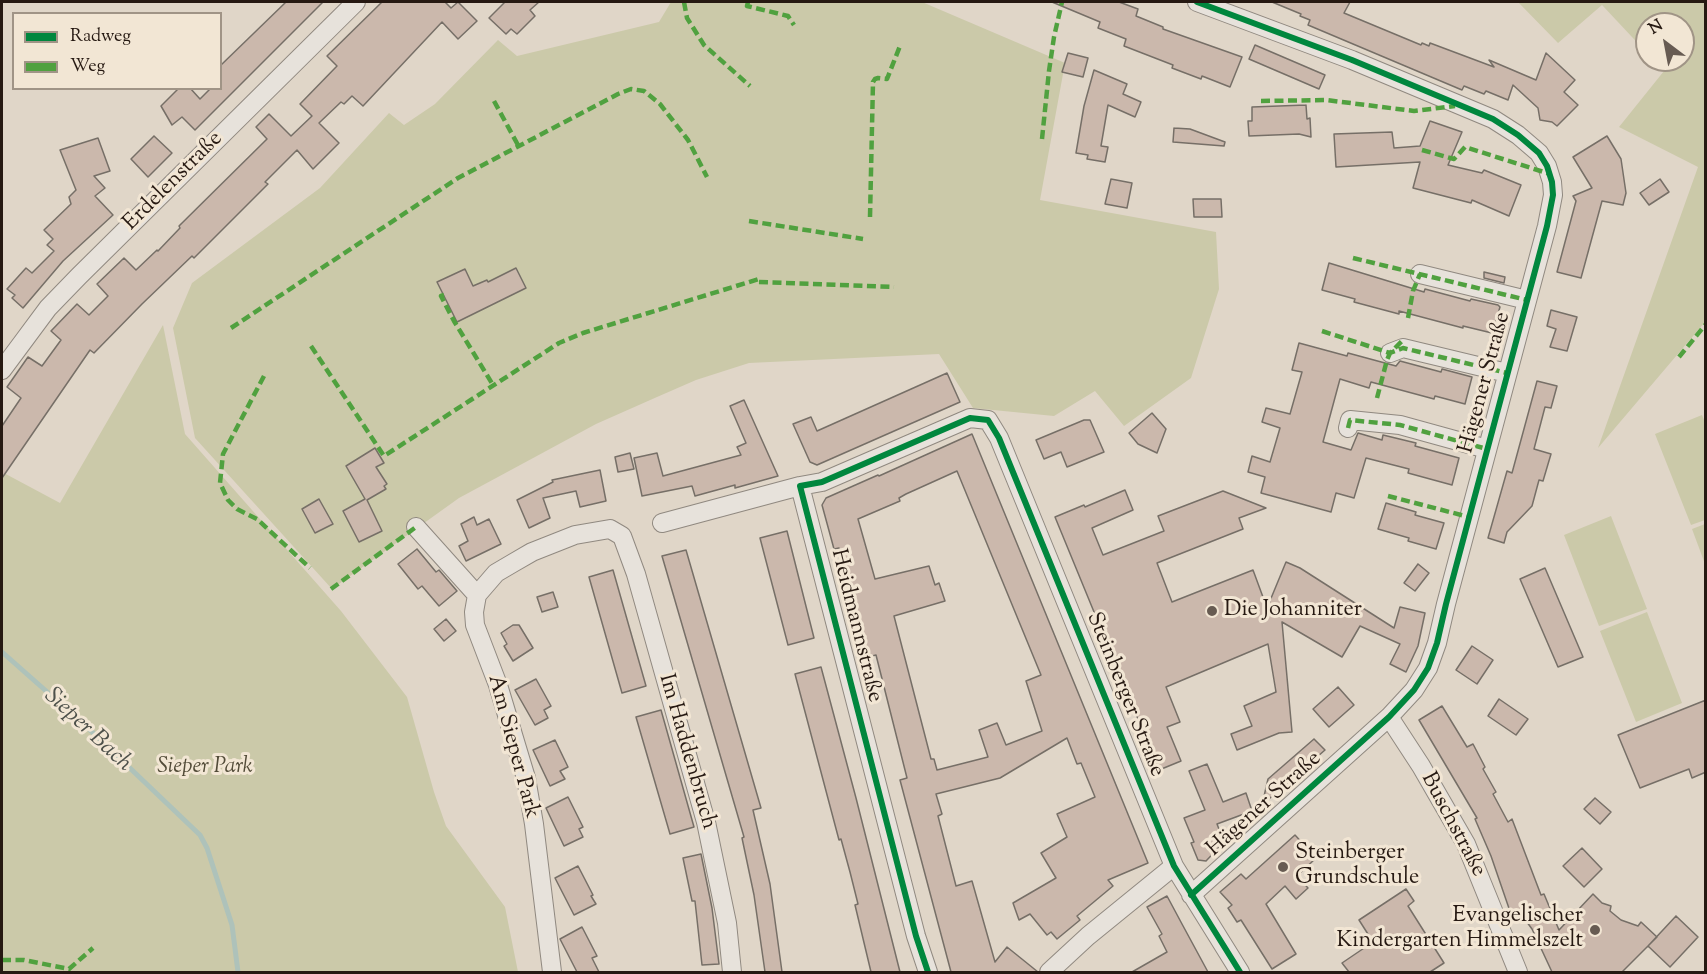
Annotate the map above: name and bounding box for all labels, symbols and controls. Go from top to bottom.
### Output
legend [12,12,222,90]
north arrow [1635,12,1695,72]
text: N [1645,15,1668,41]
text: Radweg [70,24,131,50]
text: Weg [70,54,105,80]
street label: Erdelenstraße [119,127,229,237]
street label: Hägener Straße [1454,310,1518,456]
street label: Heidmannstraße [823,547,887,705]
place label: Die Johanniter [1224,598,1362,624]
marker: Die Johanniter [1205,604,1219,618]
street label: Steinberger Straße [1079,609,1169,781]
street label: Im Haddenbruch [651,671,721,833]
street label: Am Sieper Park [480,672,544,822]
water label: Sieper Bach [37,683,137,779]
street label: Hägener Straße [1202,747,1328,863]
park label: Sieper Park [157,755,253,781]
street label: Buschstraße [1414,768,1490,882]
place label: Steinberger Grundschule [1295,841,1419,892]
marker: Steinberger Grundschule [1276,860,1290,874]
place label: Evangelischer Kindergarten Himmelszelt [1336,904,1583,956]
marker: Evangelischer Kindergarten Himmelszelt [1588,923,1602,937]

